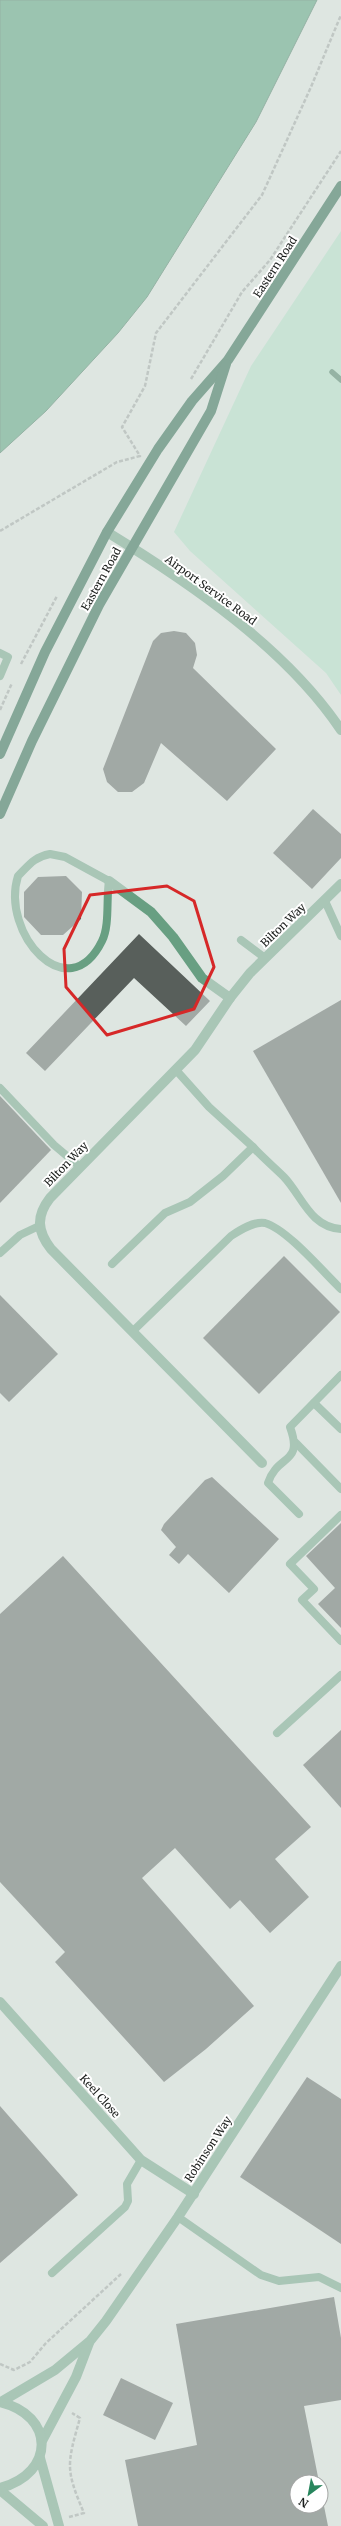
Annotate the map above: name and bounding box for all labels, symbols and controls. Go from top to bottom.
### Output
street label: Eastern Road [250,233,300,300]
street label: Eastern Road [78,545,124,613]
street label: Airport Service Road [162,552,260,628]
street label: Bilton Way [258,900,309,950]
street label: Bilton Way [41,1138,91,1189]
street label: Keel Close [77,2071,123,2121]
street label: Robinson Way [182,2113,235,2185]
north arrow [289,2474,329,2514]
text: N [296,2494,311,2511]

